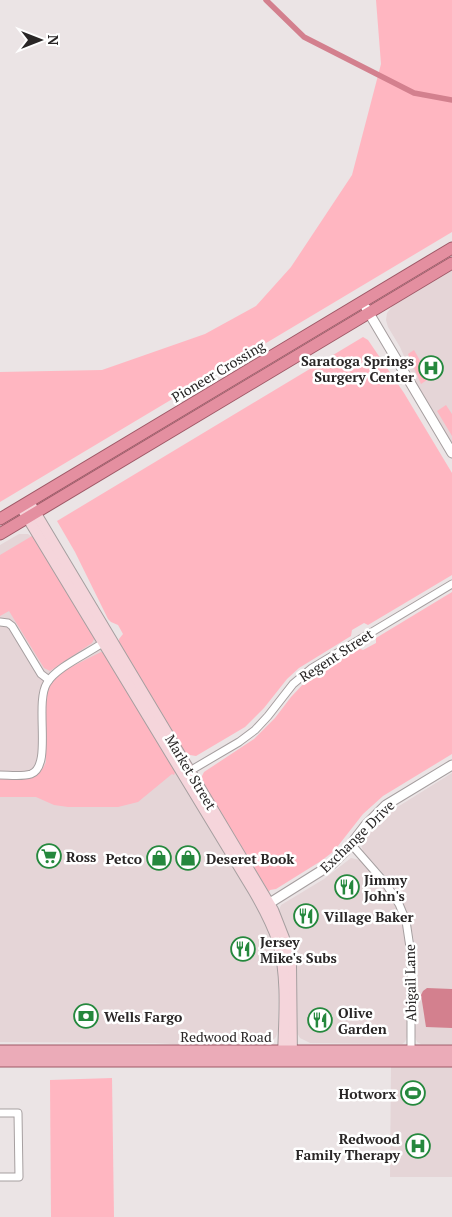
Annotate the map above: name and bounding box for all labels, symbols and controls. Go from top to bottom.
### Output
north arrow [15,15,65,65]
text: N [44,35,63,46]
street label: Pioneer Crossing [168,335,269,406]
place label: Saratoga Springs Surgery Center [301,351,414,386]
hospital icon: Saratoga Springs Surgery Center [418,355,444,381]
street label: Regent Street [295,624,377,686]
street label: Market Street [161,731,221,814]
street label: Exchange Drive [316,796,398,876]
supermarket icon: Ross [36,843,62,869]
shop icon: Petco [146,845,172,871]
shop icon: Deseret Book [175,845,201,871]
place label: Ross [66,847,96,866]
place label: Petco [105,849,142,868]
place label: Deseret Book [206,849,295,868]
place label: Jimmy John's [364,870,408,905]
restaurant icon: Jimmy John's [334,874,360,900]
restaurant icon: Village Baker [293,903,319,929]
place label: Village Baker [324,907,414,926]
place label: Jersey Mike's Subs [260,932,337,967]
restaurant icon: Jersey Mike's Subs [230,936,256,962]
street label: Abigail Lane [400,944,420,1022]
bank icon: Wells Fargo [73,1003,99,1029]
place label: Olive Garden [338,1003,387,1038]
place label: Wells Fargo [104,1007,182,1026]
restaurant icon: Olive Garden [307,1007,333,1033]
street label: Redwood Road [180,1027,272,1046]
sports icon: Hotworx [400,1080,426,1106]
place label: Hotworx [338,1084,396,1103]
place label: Redwood Family Therapy [295,1129,401,1164]
hospital icon: Redwood Family Therapy [405,1133,431,1159]

